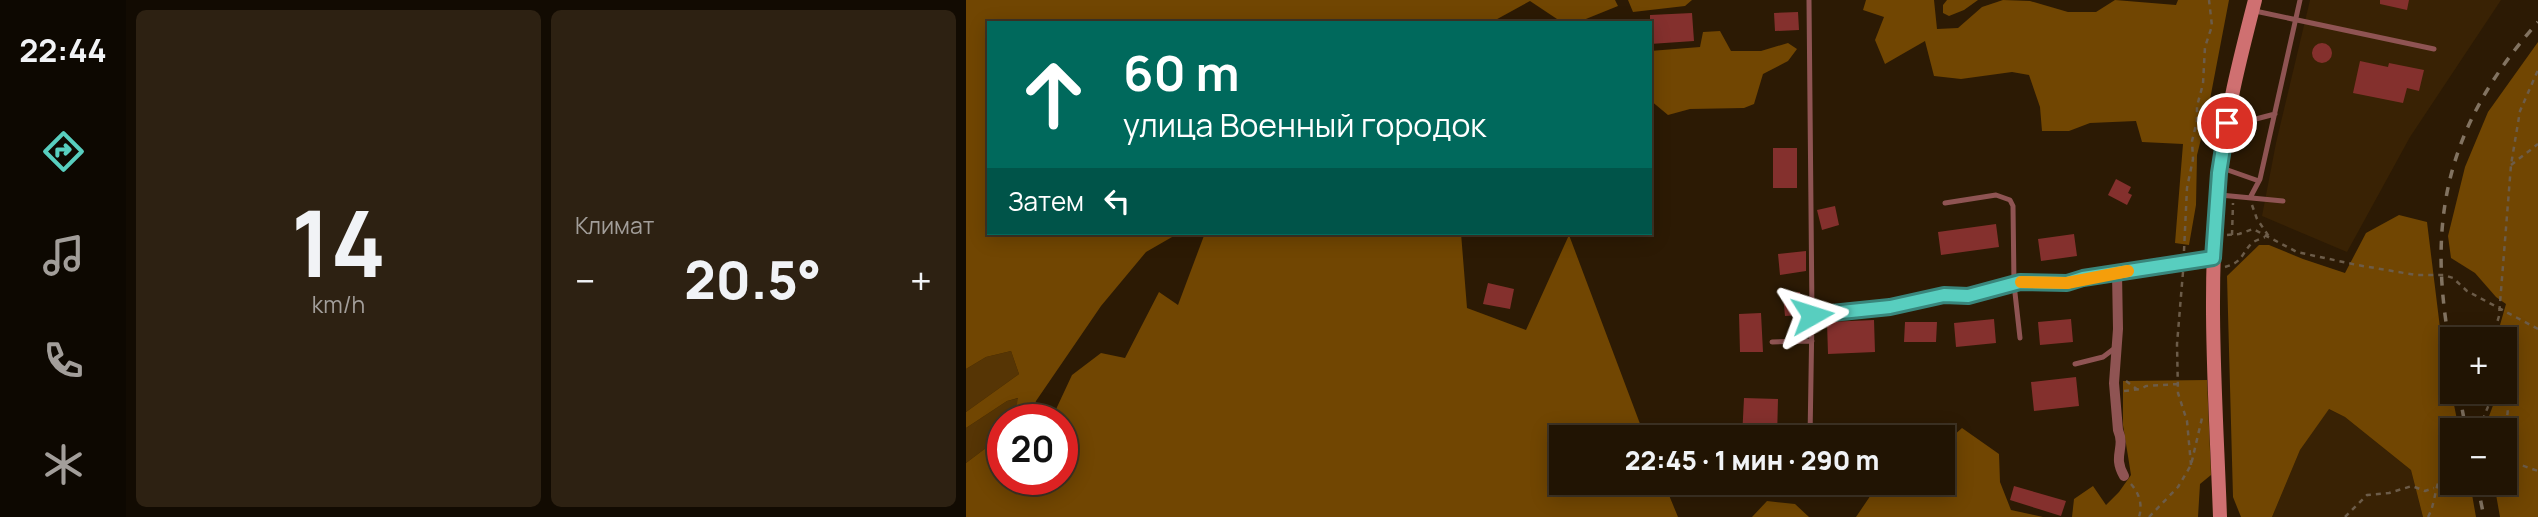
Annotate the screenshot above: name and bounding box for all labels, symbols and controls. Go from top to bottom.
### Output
text: 22:44 [19,28,107,72]
text: 60 m [1123,39,1240,106]
icon: ahead [1008,49,1099,140]
pin [2197,93,2257,153]
text: улица Военный городок [1123,103,1486,147]
icon: arrive [2208,104,2246,142]
icon: directions [39,127,88,176]
text: 14 [291,180,386,304]
icon: left [1098,182,1136,220]
text: Затем [1008,183,1084,219]
text: Климат [575,209,654,241]
icon: music [39,231,88,280]
text: 20.5° [684,244,821,315]
text: − [575,254,596,306]
text: + [910,254,932,306]
position arrow [1775,278,1849,352]
text: km/h [312,288,365,320]
map controls [2440,327,2517,495]
button: + [2440,327,2517,404]
icon: phone [39,336,88,385]
speed limit sign: 20 [987,404,1078,495]
button: − [2440,418,2517,495]
icon: climate [39,440,88,489]
text: 22:45 · 1 мин · 290 m [1625,442,1879,478]

